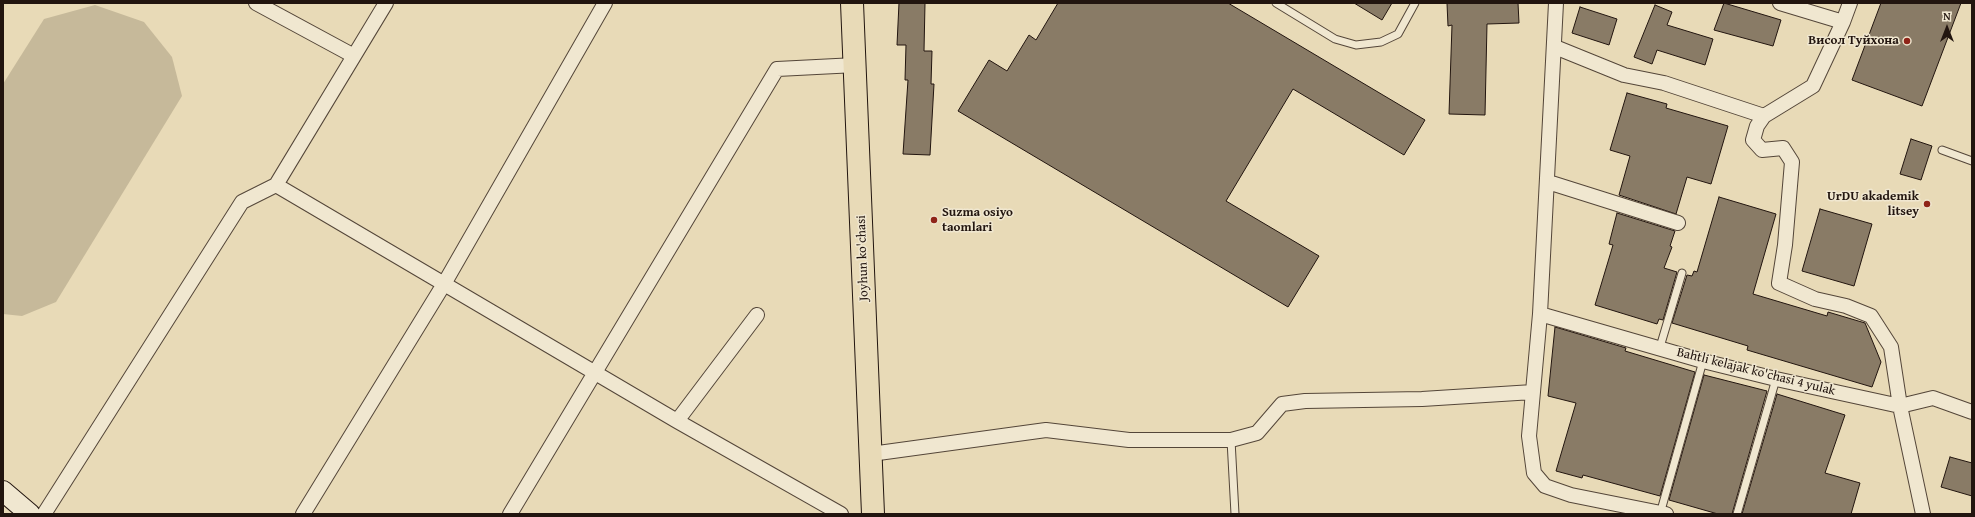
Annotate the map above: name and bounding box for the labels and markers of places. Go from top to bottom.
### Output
place label: Висол Туйхона [1808,33,1899,49]
marker: Висол Туйхона [1902,36,1912,46]
place label: UrDU akademik litsey [1827,189,1919,220]
marker: UrDU akademik litsey [1922,199,1932,209]
place label: Suzma osiyo taomlari [942,205,1013,236]
marker: Suzma osiyo taomlari [929,215,939,225]

